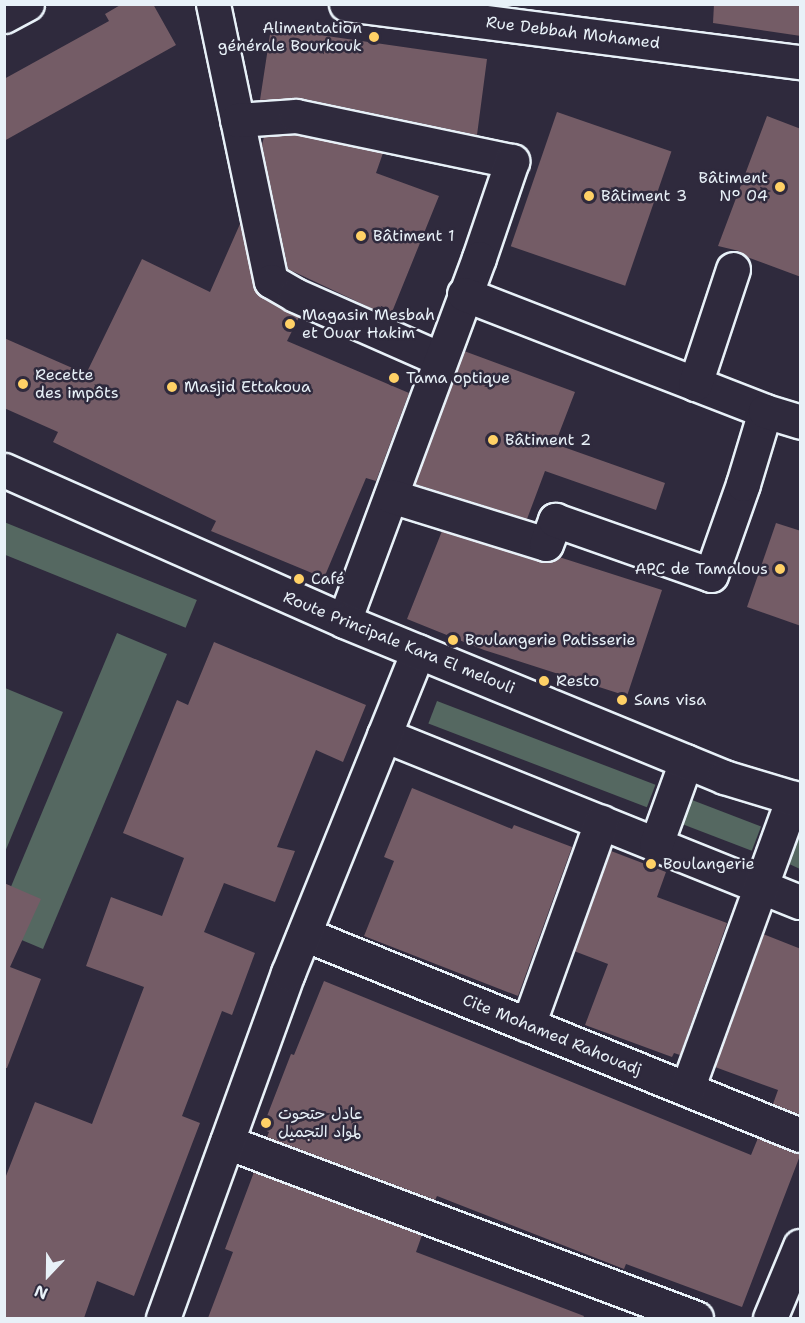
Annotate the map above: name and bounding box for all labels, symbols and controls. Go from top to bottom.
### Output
street label: Rue Debbah Mohamed [485,13,661,53]
place label: Alimentation générale Bourkouk [218,18,362,56]
marker: Alimentation générale Bourkouk [367,30,381,44]
place label: Bâtiment N° 04 [699,168,768,206]
marker: Bâtiment N° 04 [773,180,787,194]
place label: Bâtiment 3 [601,186,687,206]
marker: Bâtiment 3 [582,189,596,203]
place label: Bâtiment 1 [373,226,455,246]
marker: Bâtiment 1 [354,229,368,243]
place label: Magasin Mesbah et Ouar Hakim [302,305,435,343]
marker: Magasin Mesbah et Ouar Hakim [283,317,297,331]
place label: Recette des impôts [35,365,119,403]
place label: Tama optique [406,368,510,388]
marker: Tama optique [387,371,401,385]
marker: Recette des impôts [16,377,30,391]
place label: Masjid Ettakoua [184,377,311,397]
marker: Masjid Ettakoua [165,380,179,394]
place label: Bâtiment 2 [505,430,591,450]
marker: Bâtiment 2 [486,433,500,447]
place label: APC de Tamalous [635,559,768,579]
marker: APC de Tamalous [773,562,787,576]
place label: Café [311,569,345,589]
marker: Café [292,572,306,586]
street label: Route Principale Kara El melouli [280,588,518,698]
place label: Boulangerie Patisserie [465,630,635,650]
marker: Boulangerie Patisserie [446,633,460,647]
place label: Resto [556,671,599,691]
marker: Resto [537,674,551,688]
place label: Sans visa [634,690,706,710]
marker: Sans visa [615,693,629,707]
place label: Boulangerie [663,854,755,874]
marker: Boulangerie [644,857,658,871]
street label: Cite Mohamed Rahouadj [460,990,644,1080]
place label: عادل حتحوت لمواد التجميل [278,1104,363,1142]
marker: عادل حتحوت لمواد التجميل [259,1116,273,1130]
north arrow [18,1245,78,1305]
text: N [31,1280,51,1304]

